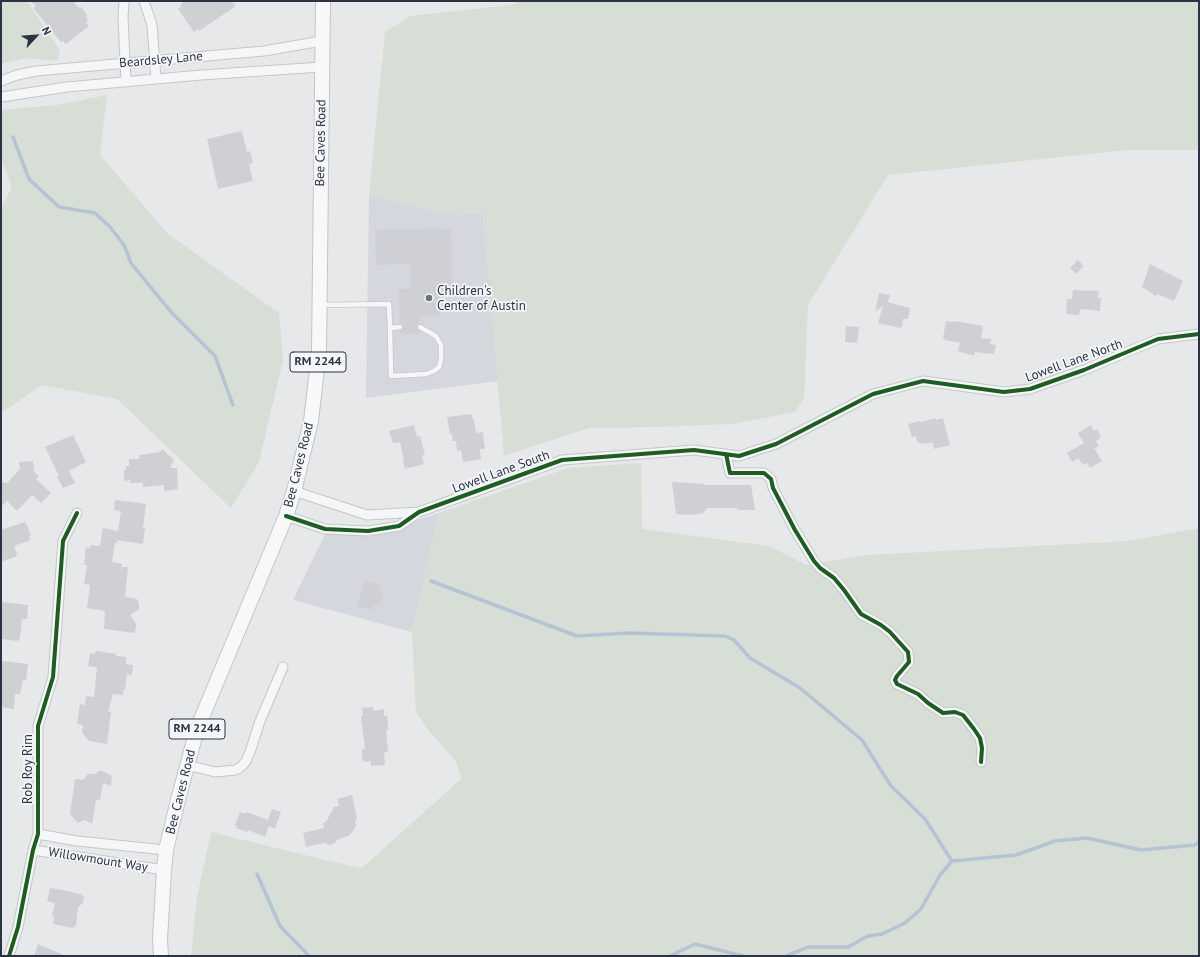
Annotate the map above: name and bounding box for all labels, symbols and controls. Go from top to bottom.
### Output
north arrow [16,16,56,56]
text: N [39,24,55,37]
street label: Beardsley Lane [119,49,203,71]
street label: Bee Caves Road [312,99,330,187]
place label: Children's Center of Austin [437,283,526,314]
marker: Children's Center of Austin [424,293,434,303]
street label: Lowell Lane North [1023,336,1125,386]
road number: RM 2244 [290,352,346,372]
street label: Bee Caves Road [281,421,317,509]
street label: Lowell Lane South [450,447,552,497]
road number: RM 2244 [169,719,225,739]
street label: Rob Roy Rim [20,734,36,804]
street label: Bee Caves Road [163,748,199,836]
street label: Willowmount Way [47,844,149,876]

